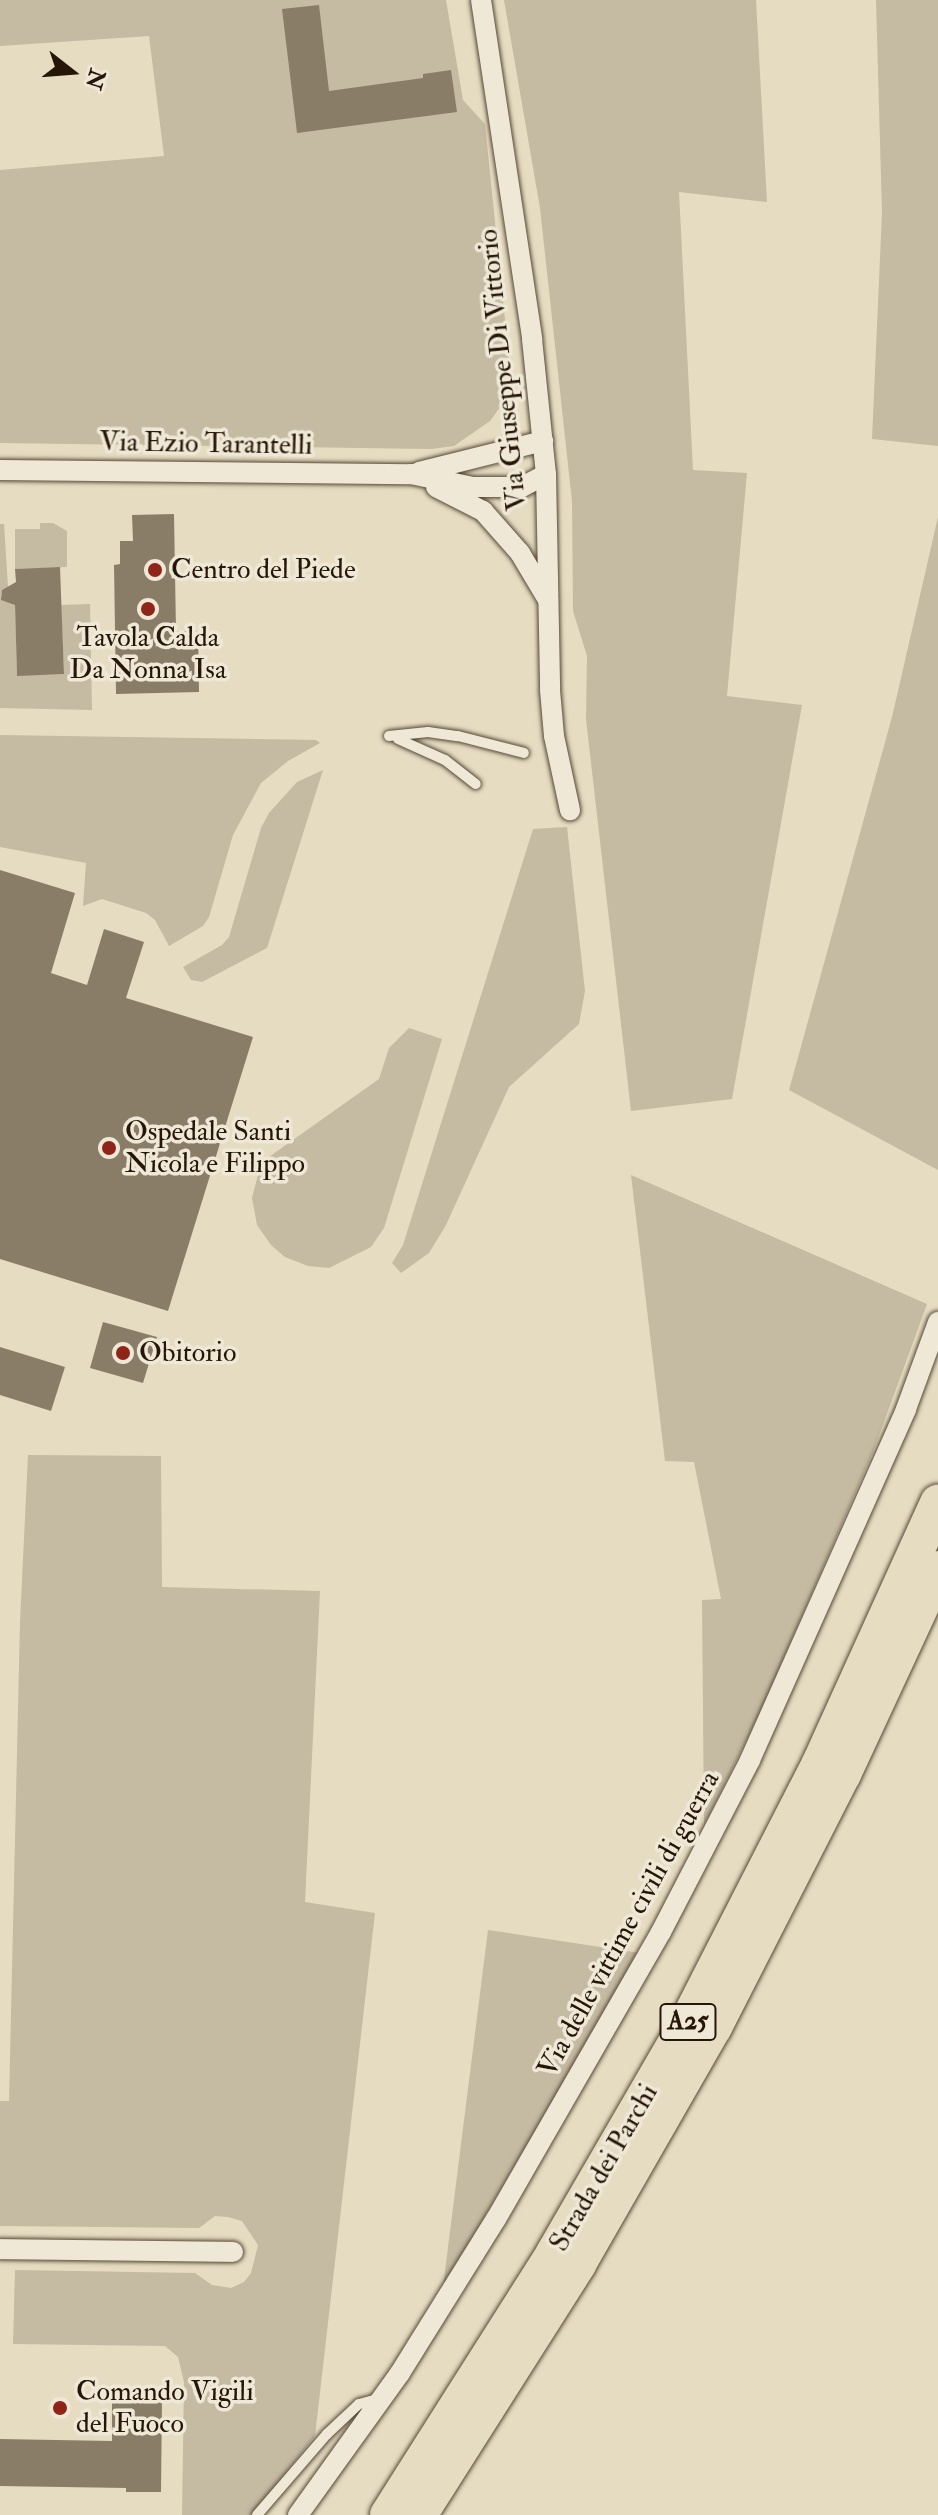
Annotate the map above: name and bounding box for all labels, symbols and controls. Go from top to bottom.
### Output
north arrow [32,32,112,112]
text: N [79,65,111,93]
street label: Via Giuseppe Di Vittorio [472,228,534,512]
street label: Via Ezio Tarantelli [99,425,313,463]
place label: Centro del Piede [171,553,356,587]
marker: Centro del Piede [146,561,164,579]
marker: Tavola Calda Da Nonna Isa [139,600,157,618]
place label: Tavola Calda Da Nonna Isa [70,621,226,687]
place label: Ospedale Santi Nicola e Filippo [125,1115,305,1181]
marker: Ospedale Santi Nicola e Filippo [100,1139,118,1157]
place label: Obitorio [139,1336,236,1370]
marker: Obitorio [114,1344,132,1362]
street label: Via delle vittime civili di guerra [531,1765,727,2083]
road number: A25 [658,2000,718,2044]
street label: Strada dei Parchi [543,2078,665,2258]
place label: Comando Vigili del Fuoco [76,2375,254,2441]
marker: Comando Vigili del Fuoco [51,2399,69,2417]

